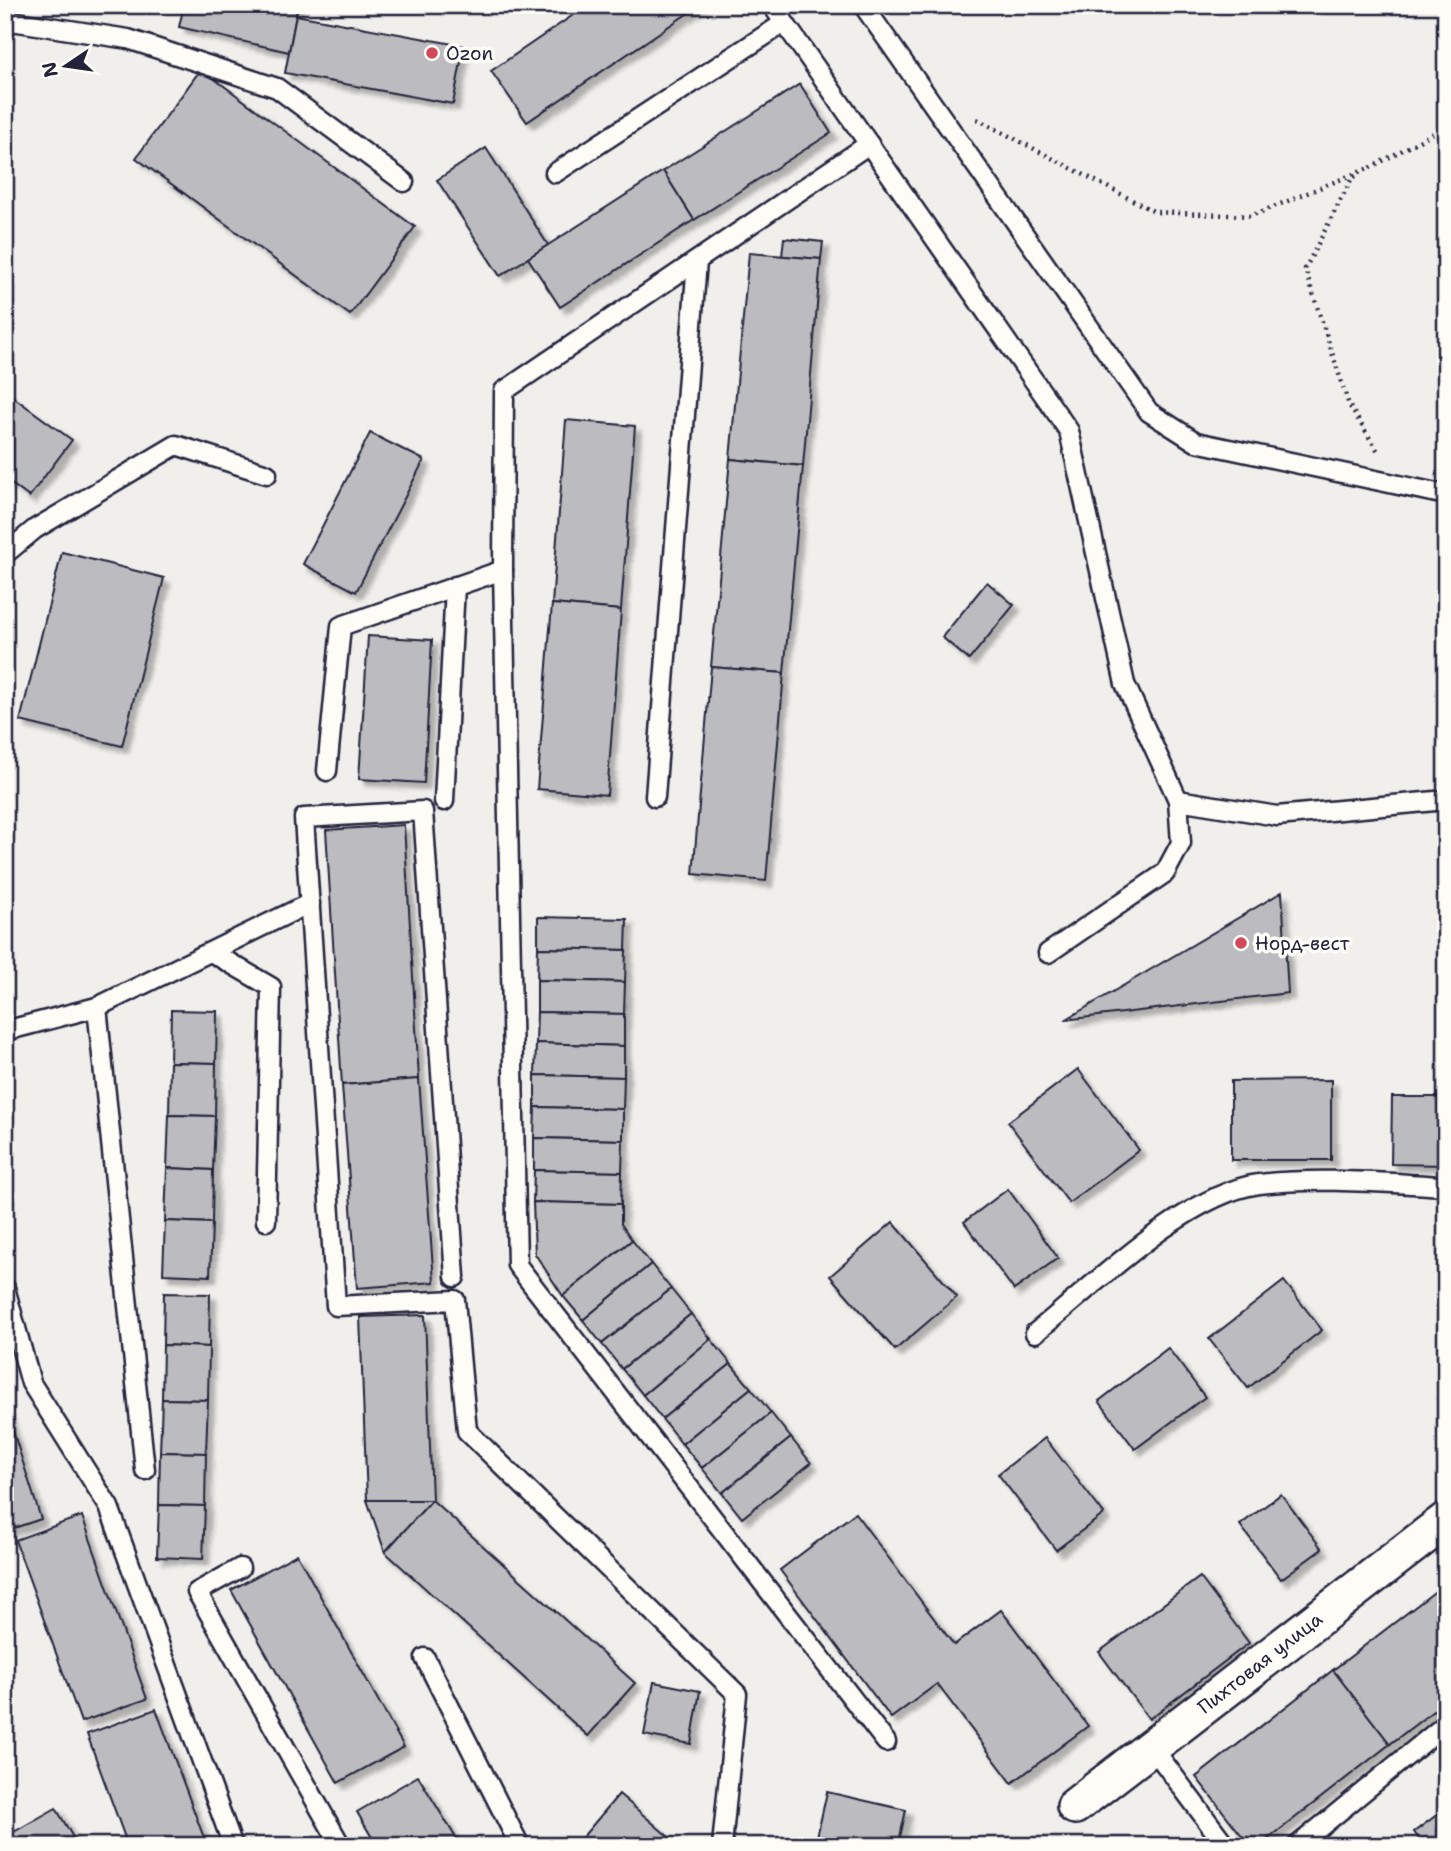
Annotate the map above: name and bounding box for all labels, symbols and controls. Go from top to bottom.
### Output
north arrow [32,32,102,102]
place label: Ozon [446,41,493,66]
marker: Ozon [424,45,440,61]
text: N [36,60,64,80]
place label: Норд-вест [1255,931,1350,956]
marker: Норд-вест [1233,935,1249,951]
street label: Пихтовая улица [1192,1606,1328,1720]

